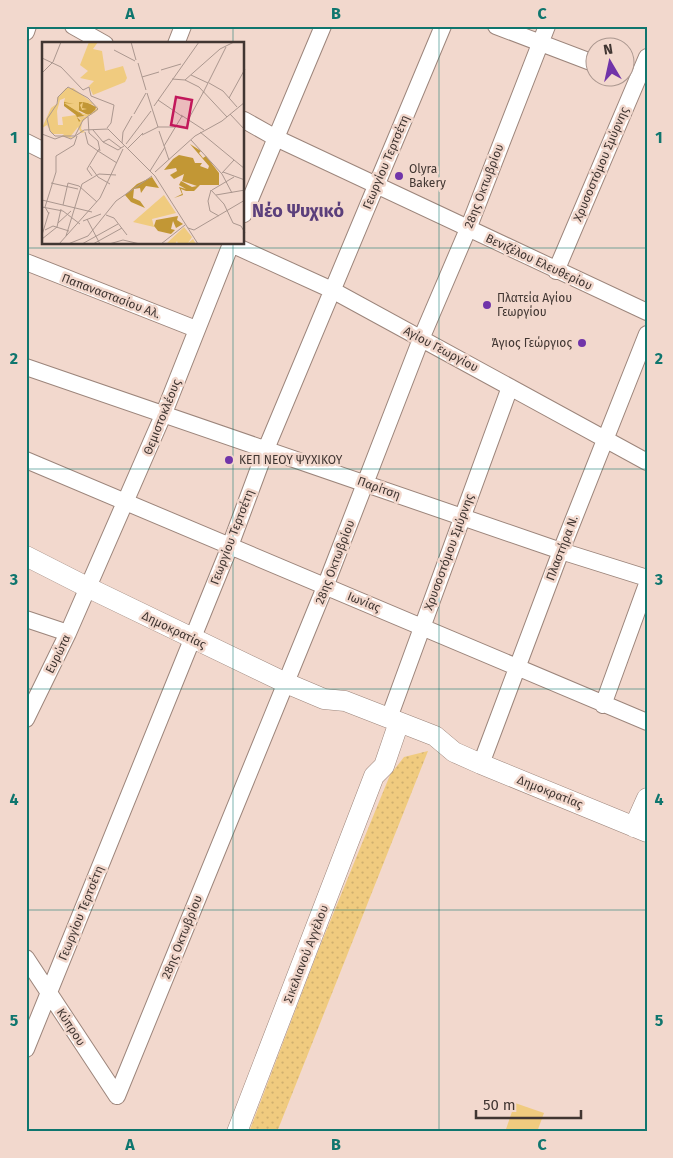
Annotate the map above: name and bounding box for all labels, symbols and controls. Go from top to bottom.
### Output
text: A [124,4,135,23]
text: B [331,4,341,23]
text: C [537,4,547,23]
north arrow [586,38,636,88]
text: N [602,41,614,59]
inset map [42,42,245,245]
street label: Χρυσοστόμου Σμύρνης [571,104,632,223]
street label: Γεωργίου Τερτσέτη [360,113,412,211]
text: 1 [10,128,18,147]
text: 1 [655,128,663,147]
street label: 28ης Οκτωβρίου [461,142,507,230]
place label: Olyra Bakery [409,162,446,190]
marker: Olyra Bakery [393,170,405,182]
district label: Νέο Ψυχικό [252,200,344,222]
street label: Βενιζέλου Ελευθερίου [483,231,595,293]
street label: Παπαναστασίου Αλ. [60,271,162,321]
place label: Πλατεία Αγίου Γεωργίου [497,291,572,319]
marker: Πλατεία Αγίου Γεωργίου [481,299,493,311]
street label: Αγίου Γεωργίου [401,323,481,375]
place label: Άγιος Γεώργιος [492,336,572,350]
marker: Άγιος Γεώργιος [576,337,588,349]
text: 2 [10,349,18,368]
text: 2 [655,349,663,368]
street label: Θεμιστοκλέους [140,377,184,457]
place label: ΚΕΠ ΝΕΟΥ ΨΥΧΙΚΟΥ [239,453,343,467]
marker: ΚΕΠ ΝΕΟΥ ΨΥΧΙΚΟΥ [223,454,235,466]
street label: Παρίτση [356,474,402,502]
street label: Γεωργίου Τερτσέτη [207,487,257,587]
street label: Χρυσοστόμου Σμύρνης [421,491,477,612]
street label: Πλαστήρα Ν. [543,513,581,583]
street label: 28ης Οκτωβρίου [312,518,358,606]
text: 3 [9,570,18,589]
text: 3 [654,570,663,589]
street label: Ιωνίας [345,589,383,615]
street label: Δημοκρατίας [140,608,209,652]
street label: Ευρώτα [43,632,73,676]
street label: Δημοκρατίας [515,772,585,812]
text: 4 [9,790,19,809]
text: 4 [654,790,664,809]
street label: Γεωργίου Τερτσέτη [56,864,106,962]
street label: 28ης Οκτωβρίου [159,893,205,981]
street label: Σικελιανού Αγγέλου [281,903,331,1005]
street label: Κύπρου [54,1006,88,1048]
text: 5 [10,1011,19,1030]
text: 5 [655,1011,664,1030]
scale bar [476,1088,580,1120]
text: 50 m [483,1096,516,1114]
text: A [124,1135,135,1154]
text: B [331,1135,341,1154]
text: C [537,1135,547,1154]

